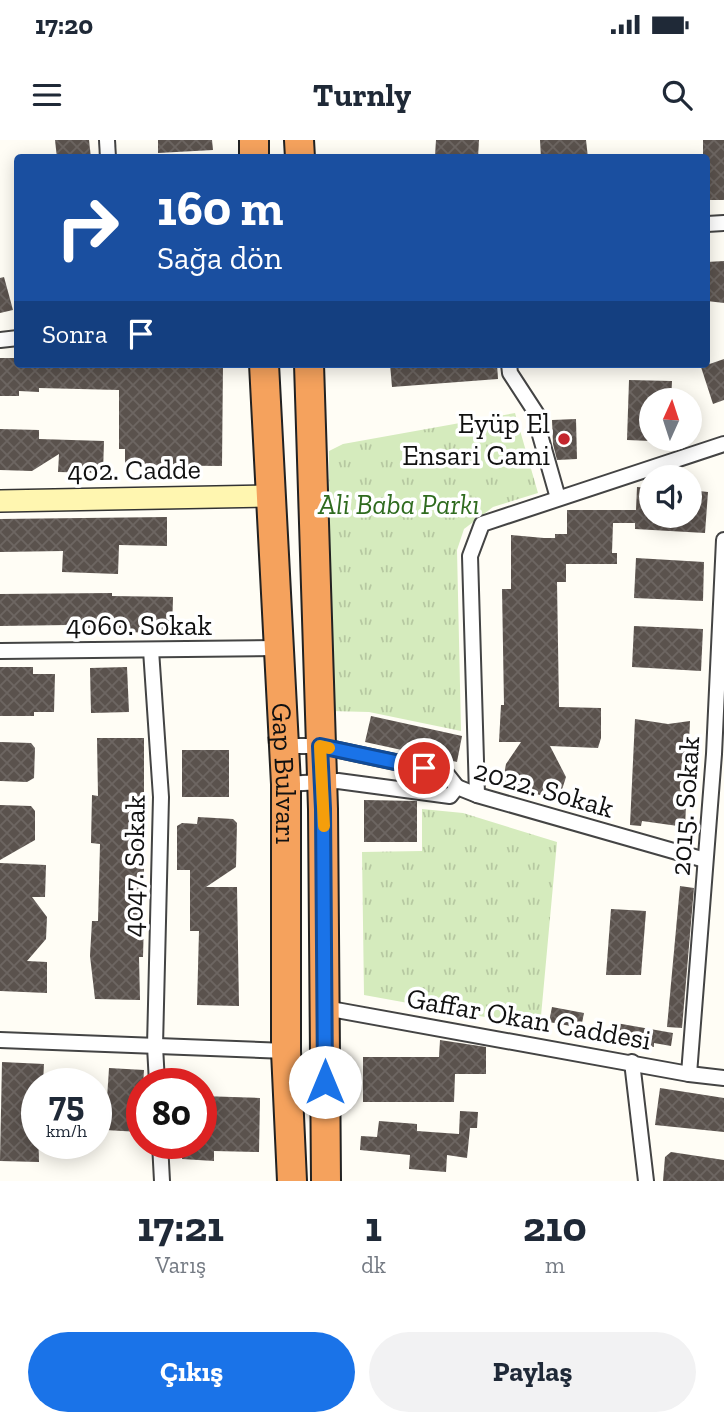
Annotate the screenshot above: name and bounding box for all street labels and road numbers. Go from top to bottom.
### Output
street label: 402. Cadde [67,452,201,488]
street label: 4060. Sokak [66,609,212,642]
street label: Gap Bulvarı [265,702,303,844]
street label: 2015. Sokak [664,735,706,877]
street label: 2022. Sokak [470,753,618,825]
street label: 4047. Sokak [116,794,152,937]
street label: Gaffar Okan Caddesi [404,981,654,1057]

